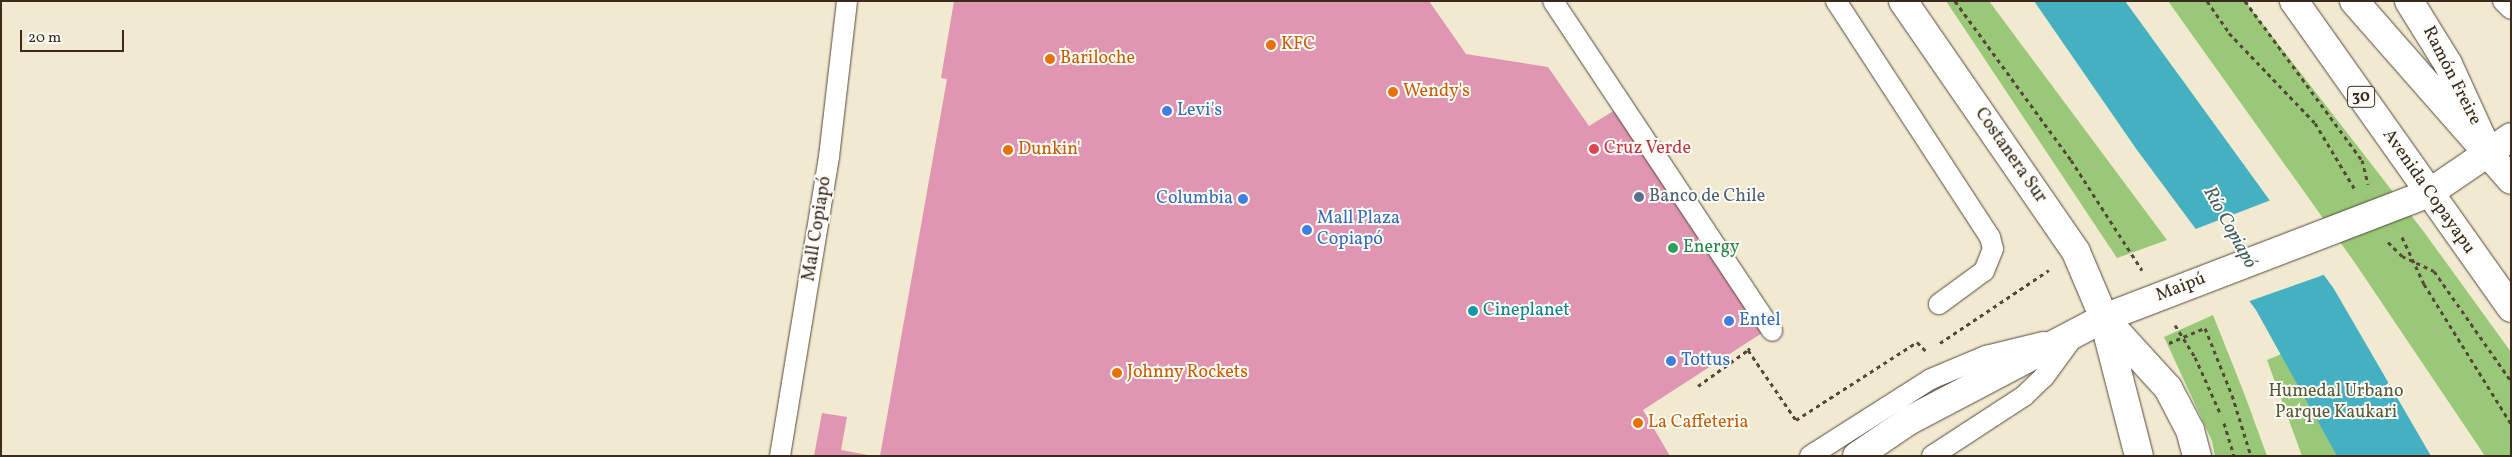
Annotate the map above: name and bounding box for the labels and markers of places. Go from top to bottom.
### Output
place label: KFC [1281,34,1315,56]
marker: KFC [1265,39,1277,51]
place label: Bariloche [1060,48,1135,70]
marker: Bariloche [1044,53,1056,65]
place label: Wendy's [1403,81,1470,103]
marker: Wendy's [1387,86,1399,98]
place label: Levi's [1177,100,1222,122]
marker: Levi's [1161,105,1173,117]
place label: Cruz Verde [1604,138,1691,160]
place label: Dunkin' [1018,139,1081,161]
marker: Cruz Verde [1588,143,1600,155]
marker: Dunkin' [1002,144,1014,156]
place label: Banco de Chile [1649,186,1765,208]
place label: Columbia [1156,188,1233,210]
marker: Banco de Chile [1633,191,1645,203]
marker: Columbia [1237,193,1249,205]
place label: Mall Plaza Copiapó [1317,209,1400,252]
marker: Mall Plaza Copiapó [1301,224,1313,236]
place label: Energy [1683,237,1740,259]
marker: Energy [1667,242,1679,254]
place label: Cineplanet [1483,300,1570,322]
marker: Cineplanet [1467,305,1479,317]
place label: Entel [1739,310,1781,332]
marker: Entel [1723,315,1735,327]
place label: Tottus [1681,350,1730,372]
marker: Tottus [1665,355,1677,367]
place label: Johnny Rockets [1127,362,1248,384]
marker: Johnny Rockets [1111,367,1123,379]
place label: La Caffeteria [1648,412,1748,434]
marker: La Caffeteria [1632,417,1644,429]

